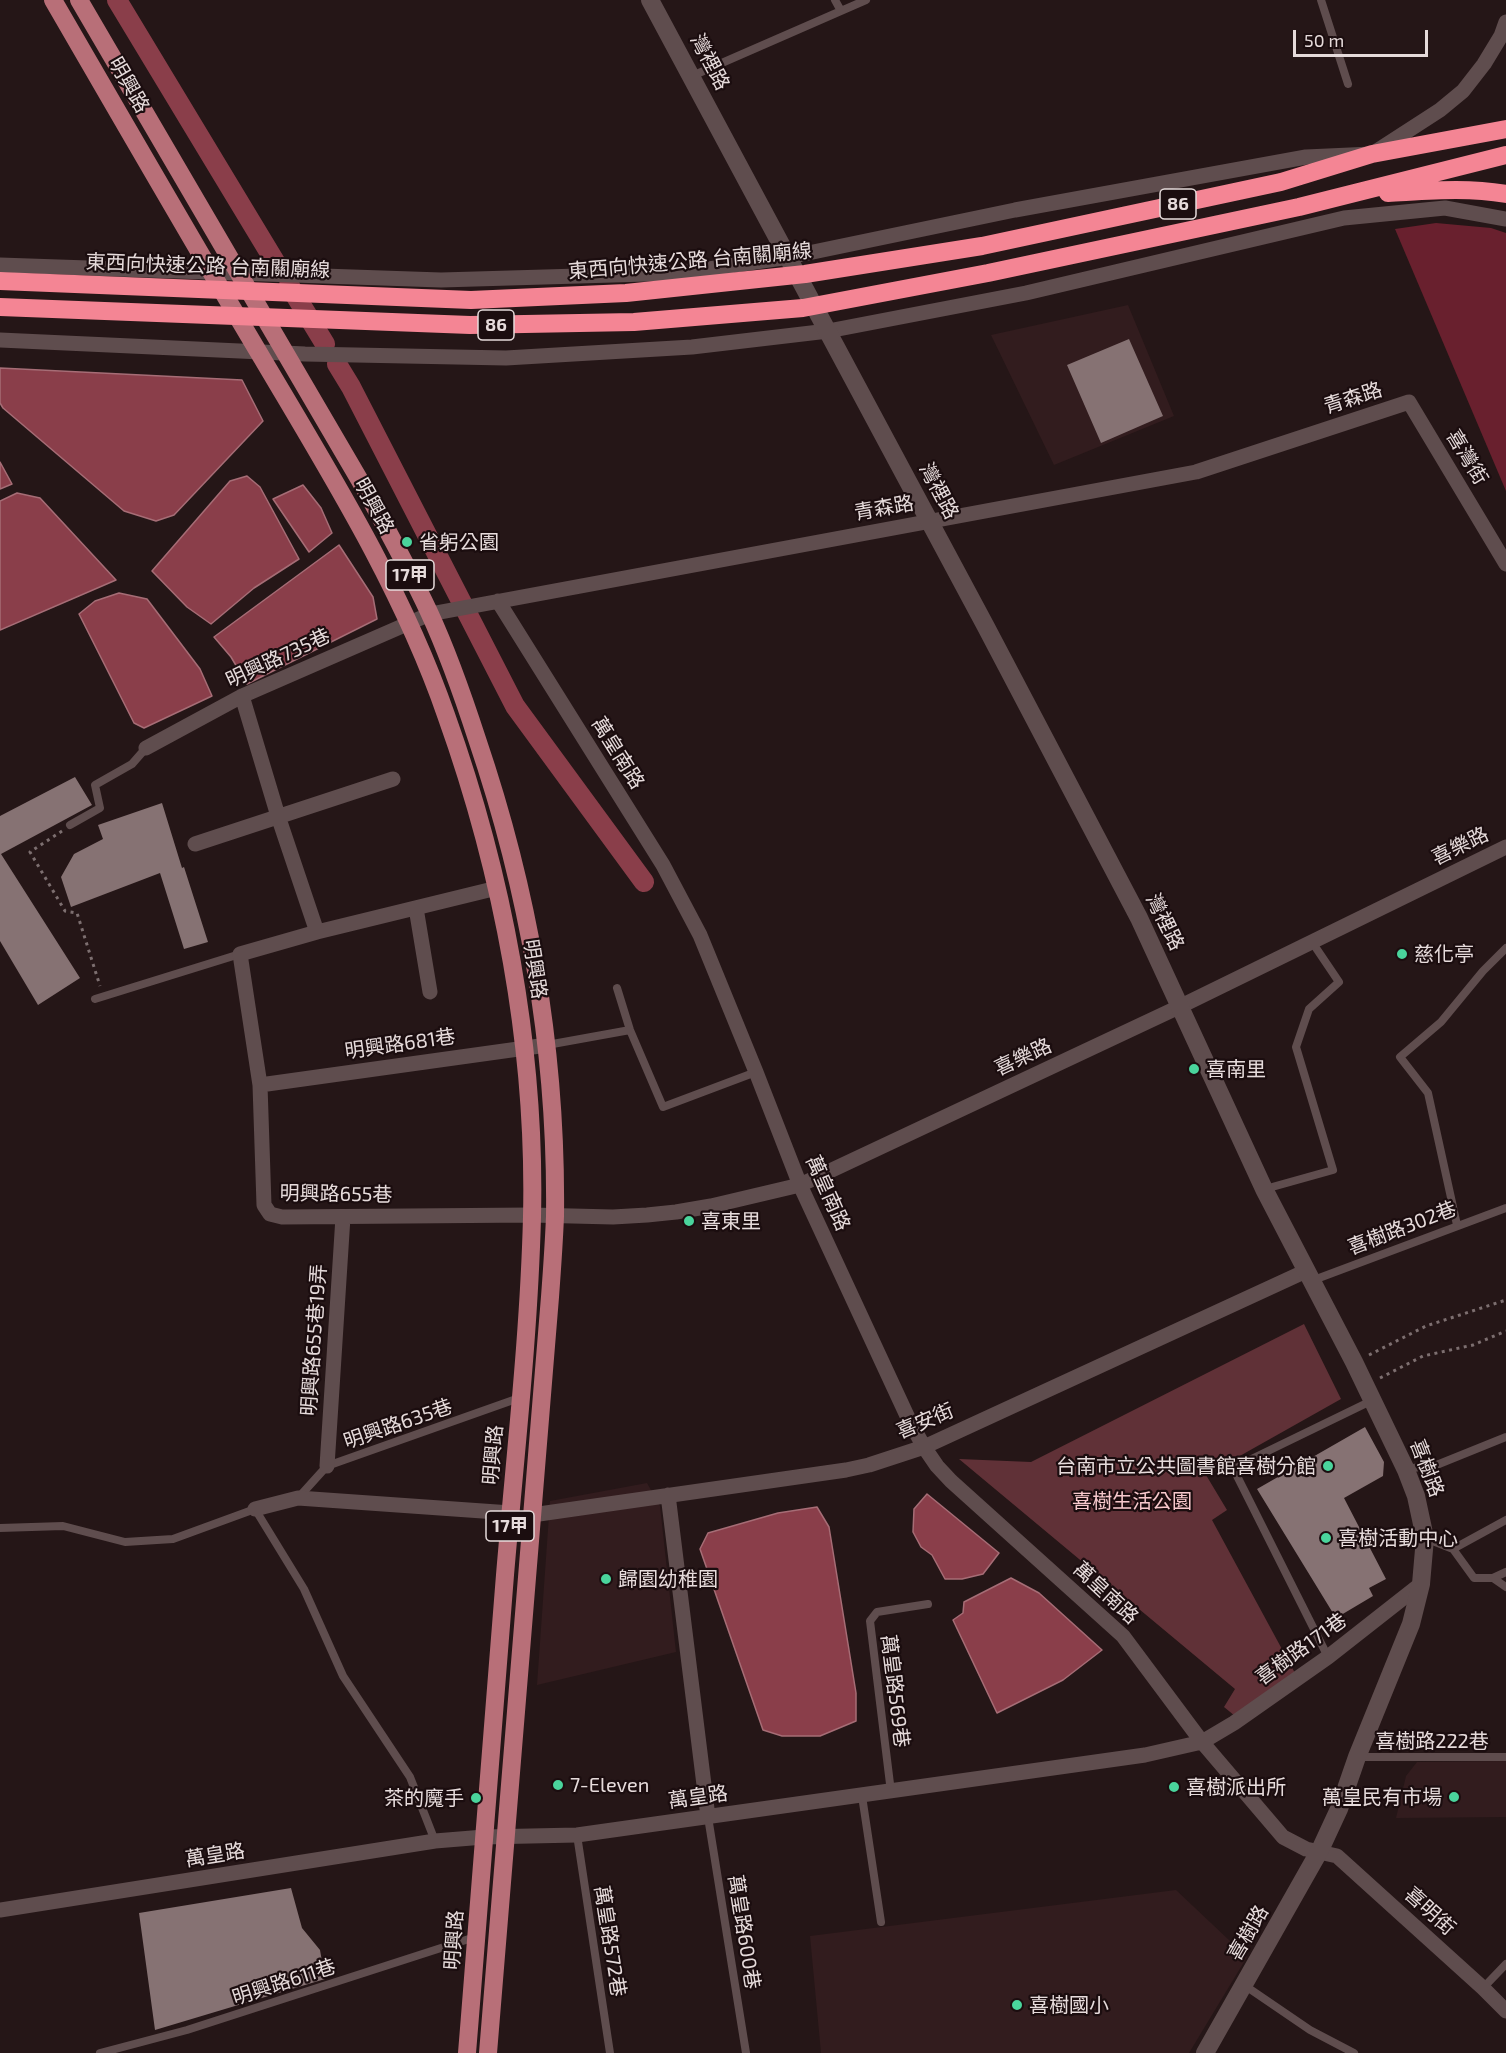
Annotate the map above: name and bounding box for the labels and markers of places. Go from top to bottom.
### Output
place label: 省躬公園 [419,530,499,554]
marker: 省躬公園 [400,535,414,549]
place label: 慈化亭 [1414,942,1474,966]
marker: 慈化亭 [1395,947,1409,961]
place label: 喜南里 [1206,1057,1266,1081]
marker: 喜南里 [1187,1062,1201,1076]
place label: 喜東里 [701,1209,761,1233]
marker: 喜東里 [682,1214,696,1228]
place label: 台南市立公共圖書館喜樹分館 [1056,1454,1316,1478]
marker: 台南市立公共圖書館喜樹分館 [1321,1459,1335,1473]
place label: 喜樹活動中心 [1338,1526,1458,1550]
marker: 喜樹活動中心 [1319,1531,1333,1545]
place label: 歸園幼稚園 [618,1567,718,1591]
marker: 歸園幼稚園 [599,1572,613,1586]
place label: 7-Eleven [570,1773,649,1797]
place label: 喜樹派出所 [1186,1775,1286,1799]
marker: 7-Eleven [551,1778,565,1792]
marker: 喜樹派出所 [1167,1780,1181,1794]
place label: 萬皇民有市場 [1322,1785,1442,1809]
place label: 茶的魔手 [384,1786,464,1810]
marker: 萬皇民有市場 [1447,1790,1461,1804]
marker: 茶的魔手 [469,1791,483,1805]
place label: 喜樹國小 [1029,1993,1109,2017]
marker: 喜樹國小 [1010,1998,1024,2012]

